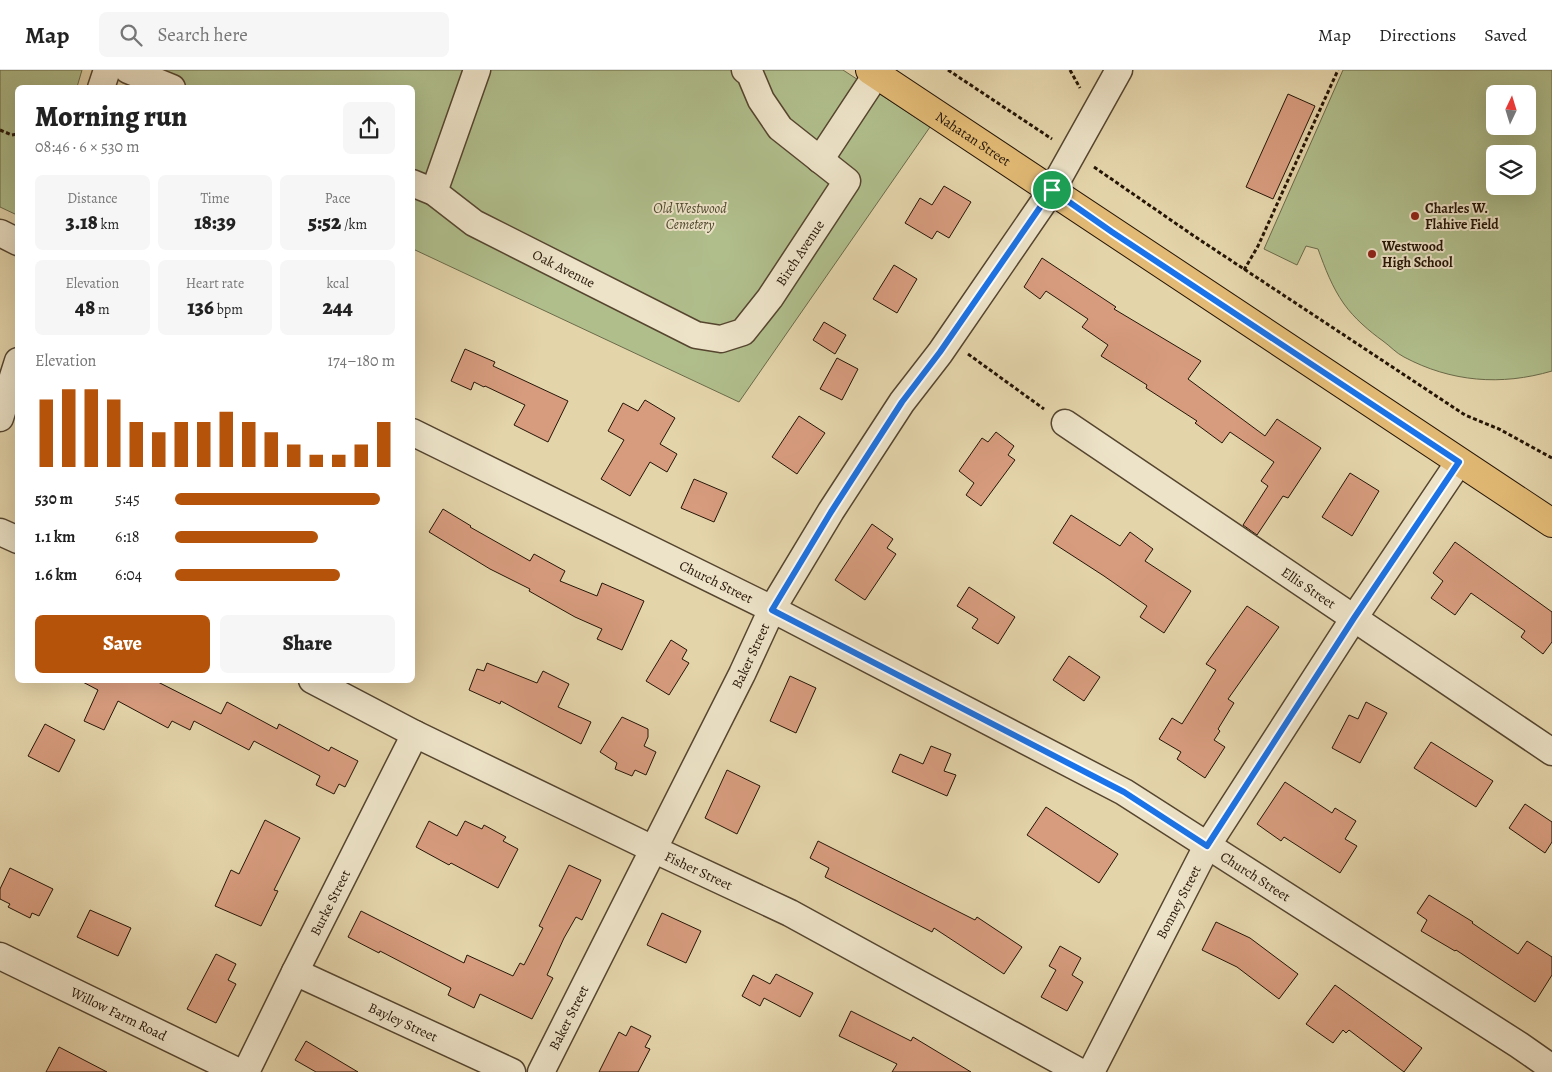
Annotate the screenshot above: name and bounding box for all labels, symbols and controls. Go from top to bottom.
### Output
search box [99,12,449,57]
text: Map [25,19,69,51]
icon: search [117,21,145,49]
text: Search here [157,22,248,48]
text: Map [1318,23,1351,47]
text: Directions [1379,23,1456,47]
text: Saved [1484,23,1527,47]
north arrow [1486,85,1536,135]
map controls [1486,85,1536,195]
text: Morning run [35,98,187,136]
button: share [343,102,395,154]
street label: Nahatan Street [932,107,1015,171]
text: 08:46 · 6 × 530 m [35,136,140,158]
button: layers [1486,145,1536,195]
pin [1031,169,1073,211]
icon: arrive [1038,176,1066,204]
text: Distance [67,189,117,208]
text: Time [200,189,230,208]
text: Pace [325,189,351,208]
park label: Old Westwood Cemetery [653,199,727,234]
place label: Charles W. Flahive Field [1425,199,1499,234]
text: 3.18 [65,208,98,236]
text: 18:39 [194,208,236,236]
text: 5:52 [308,208,341,236]
marker: Charles W. Flahive Field [1409,210,1421,222]
text: km [98,215,119,234]
text: /km [341,215,367,234]
street label: Birch Avenue [771,216,828,289]
place label: Westwood High School [1381,237,1453,272]
street label: Oak Avenue [529,245,598,292]
marker: Westwood High School [1366,248,1378,260]
text: Elevation [65,274,119,293]
text: Heart rate [186,274,244,293]
text: kcal [326,274,349,293]
text: 48 [75,293,95,321]
text: 136 [187,293,214,321]
text: 244 [322,293,353,321]
text: m [95,300,110,319]
text: bpm [214,300,243,319]
text: Elevation [35,350,96,372]
text: 174–180 m [328,350,395,372]
text: 530 m [35,488,73,510]
text: 5:45 [115,488,140,510]
text: 1.1 km [35,526,75,548]
text: 6:18 [115,526,139,548]
street label: Church Street [676,555,757,608]
street label: Ellis Street [1278,562,1340,613]
text: 1.6 km [35,564,77,586]
text: 6:04 [115,564,142,586]
button: Save [35,615,210,673]
button: Share [220,615,395,673]
street label: Baker Street [727,619,774,692]
street label: Fisher Street [662,846,736,895]
street label: Church Street [1217,847,1294,906]
street label: Bonney Street [1151,862,1205,942]
street label: Burke Street [305,866,355,939]
street label: Baker Street [544,981,593,1053]
street label: Willow Farm Road [67,982,170,1045]
street label: Bayley Street [365,998,441,1046]

